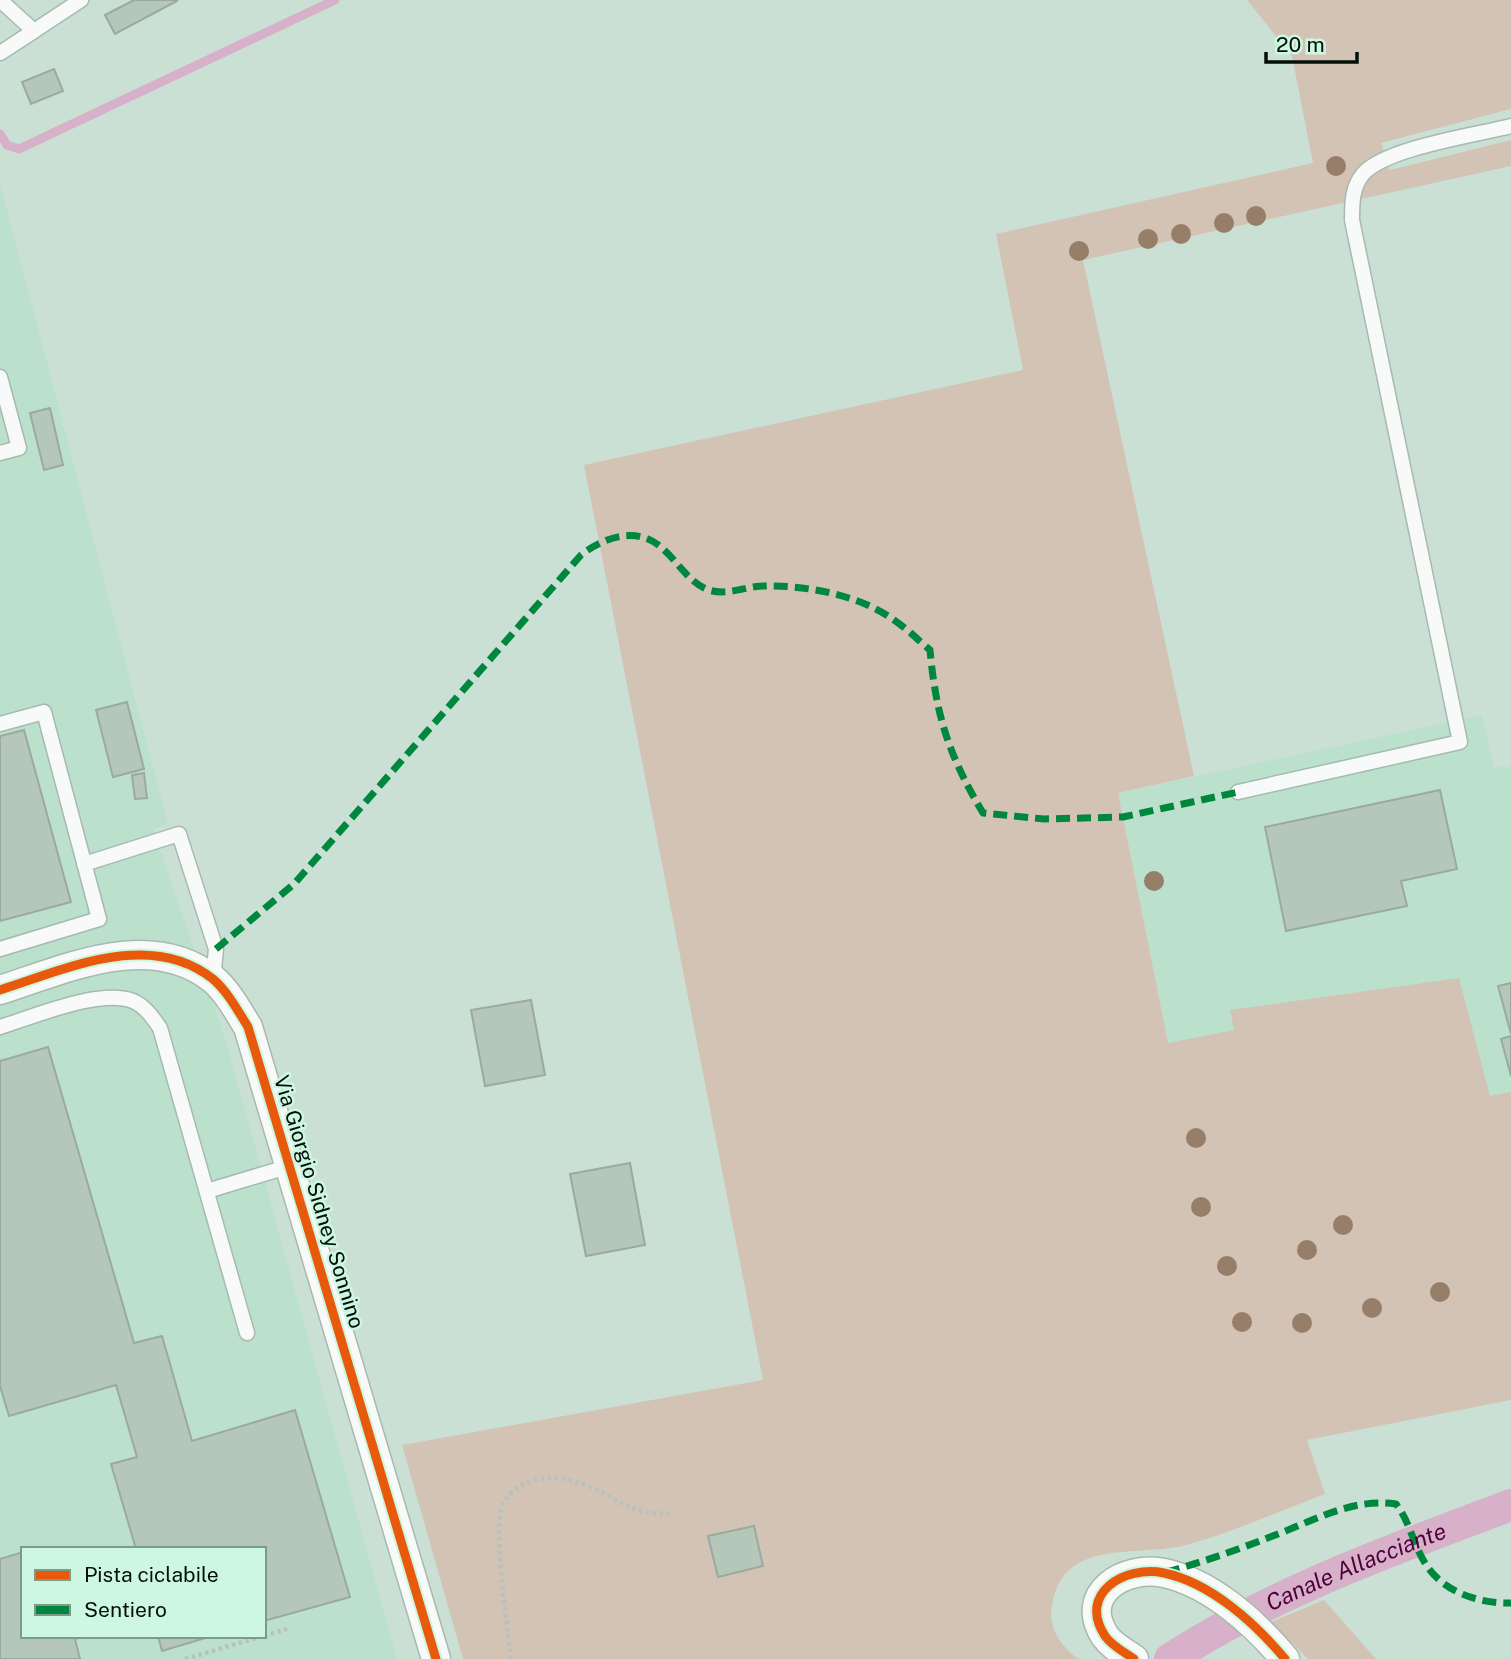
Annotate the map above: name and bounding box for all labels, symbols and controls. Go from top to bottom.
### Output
scale bar [1266,21,1357,65]
text: 20 m [1276,32,1325,57]
street label: Via Giorgio Sidney Sonnino [269,1072,370,1331]
water label: Canale Allacciante [1261,1517,1450,1616]
legend [21,1547,266,1638]
text: Pista ciclabile [84,1562,219,1587]
text: Sentiero [84,1597,167,1622]

